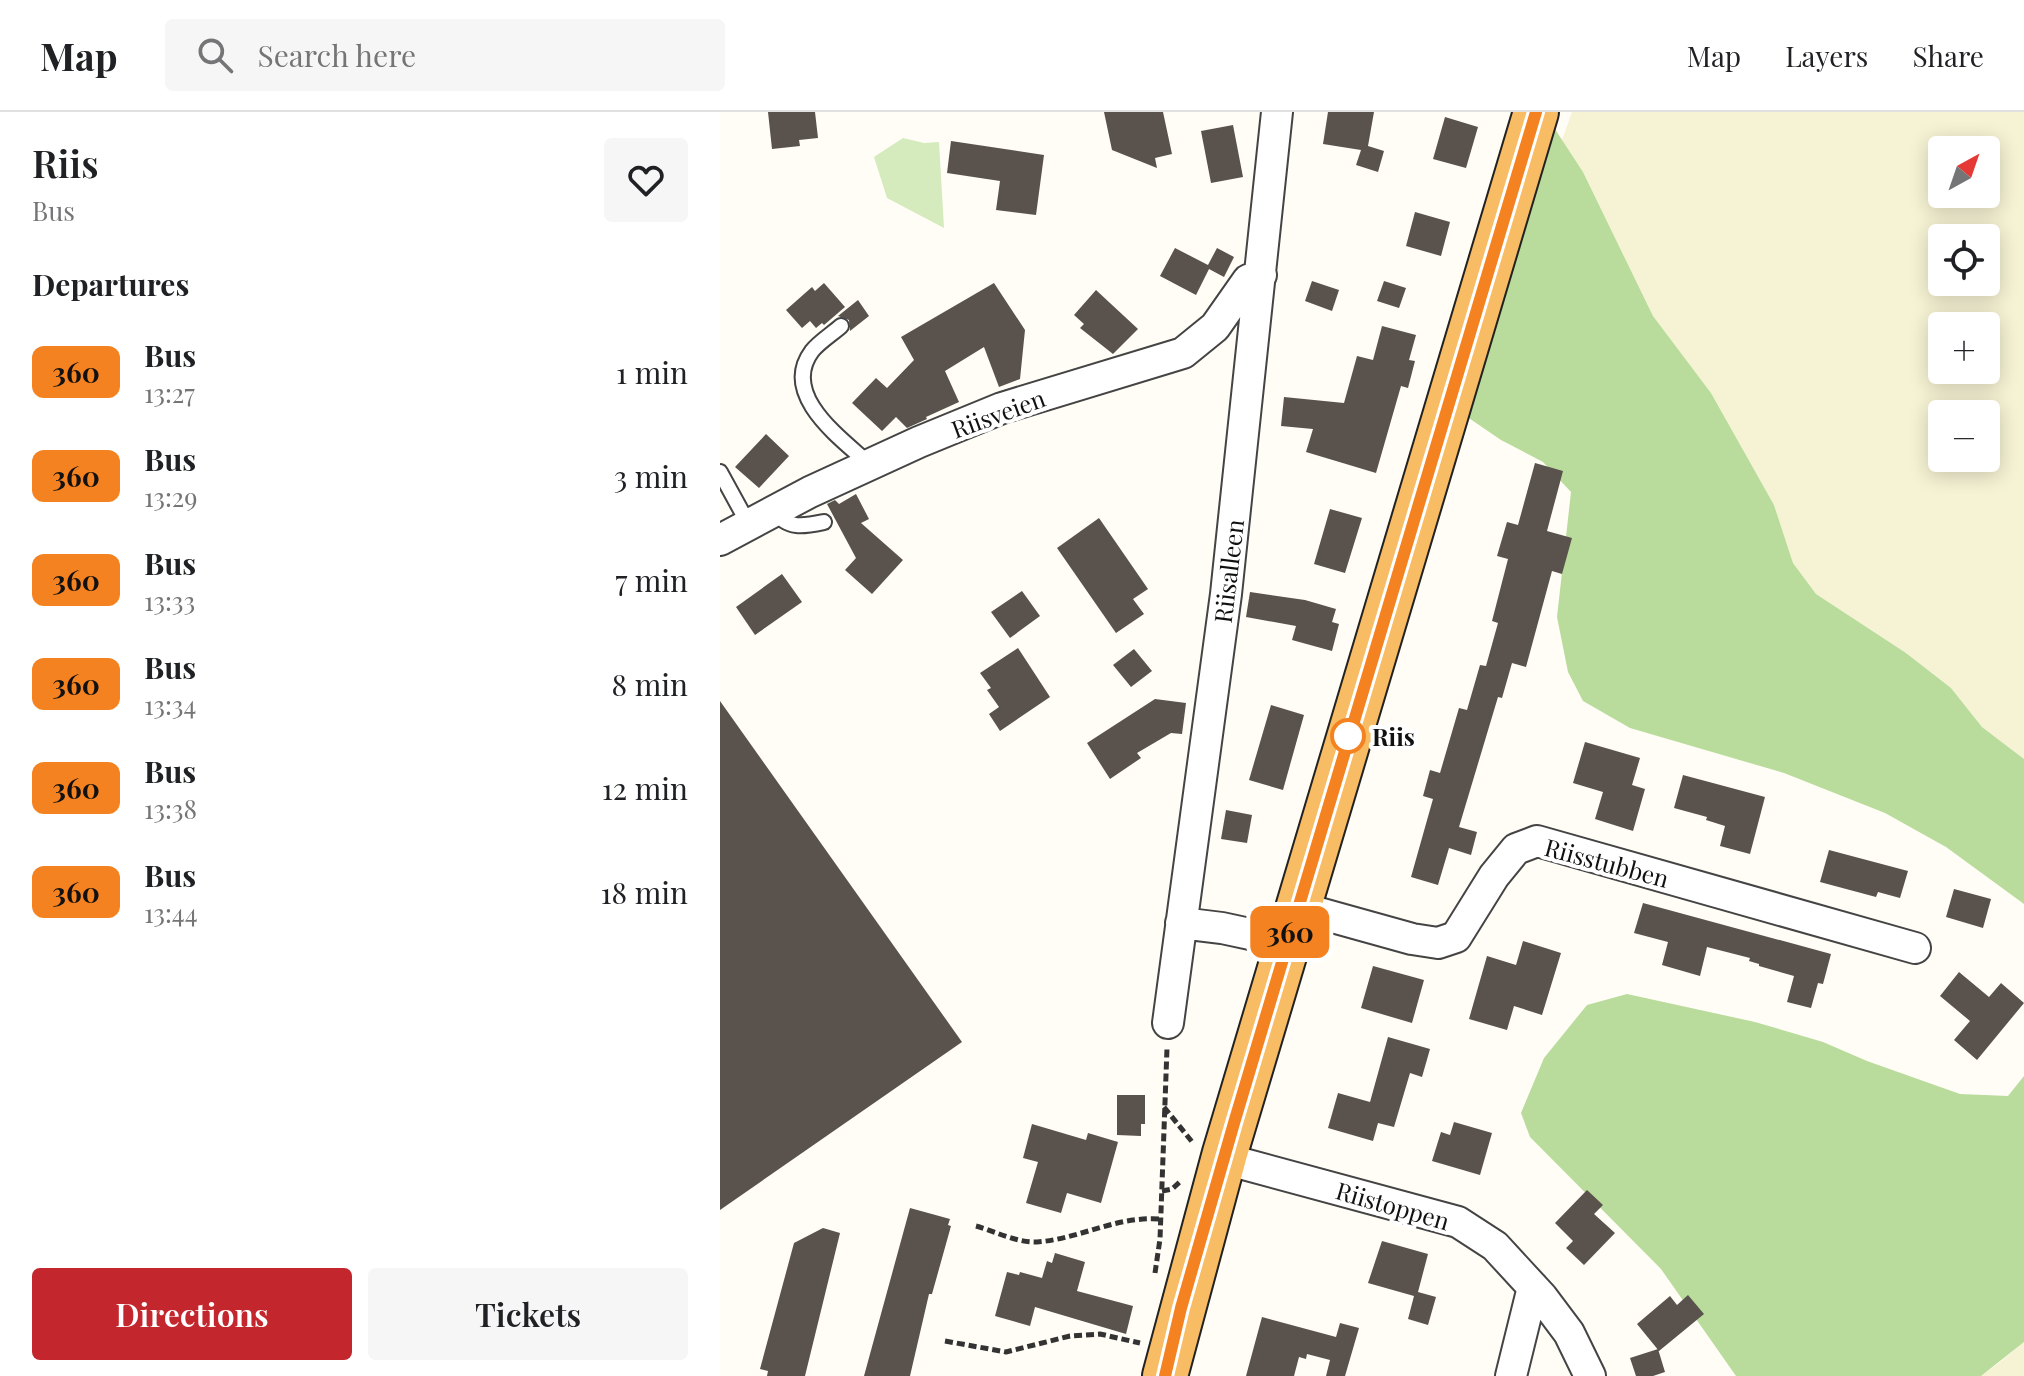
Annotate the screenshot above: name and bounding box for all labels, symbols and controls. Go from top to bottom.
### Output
search box [165,19,725,91]
text: Map [40,30,117,81]
icon: search [193,33,237,77]
text: Search here [257,35,416,75]
text: Map [1687,37,1741,74]
text: Layers [1785,37,1868,74]
text: Share [1912,37,1984,74]
north arrow [1928,136,2000,208]
map controls [1928,136,2000,472]
text: Riis [32,137,99,188]
button: heart [604,138,688,222]
text: Bus [32,193,75,228]
button: locate [1928,224,2000,296]
text: Departures [32,264,189,304]
button: + [1928,312,2000,384]
text: Bus [144,335,196,375]
text: 1 min [616,352,688,392]
text: 360 [52,353,100,390]
text: 13:27 [144,375,195,410]
street label: Riisveien [947,381,1049,445]
button: − [1928,400,2000,472]
text: Bus [144,439,196,479]
text: 3 min [614,456,688,496]
text: 360 [52,457,100,494]
text: 13:29 [144,479,198,514]
street label: Riisalleen [1206,517,1250,625]
text: Bus [144,543,196,583]
text: 7 min [615,560,688,600]
text: 360 [52,561,100,598]
text: 13:33 [144,583,195,618]
text: Bus [144,647,196,687]
text: 8 min [612,664,688,704]
text: 360 [52,665,100,702]
text: 13:34 [144,687,196,722]
marker: Riis [1331,719,1365,753]
place label: Riis [1372,720,1415,752]
text: Bus [144,751,196,791]
text: 12 min [602,768,688,808]
text: 360 [52,769,100,806]
text: 13:38 [144,791,197,826]
street label: Riisstubben [1542,830,1672,894]
text: Bus [144,855,196,895]
text: 18 min [600,872,688,912]
text: 360 [52,873,100,910]
text: 13:44 [144,895,198,930]
line badge: 360 [1244,906,1336,958]
text: 360 [1266,913,1314,950]
street label: Riistoppen [1333,1174,1453,1236]
button: Directions [32,1268,352,1360]
button: Tickets [368,1268,688,1360]

